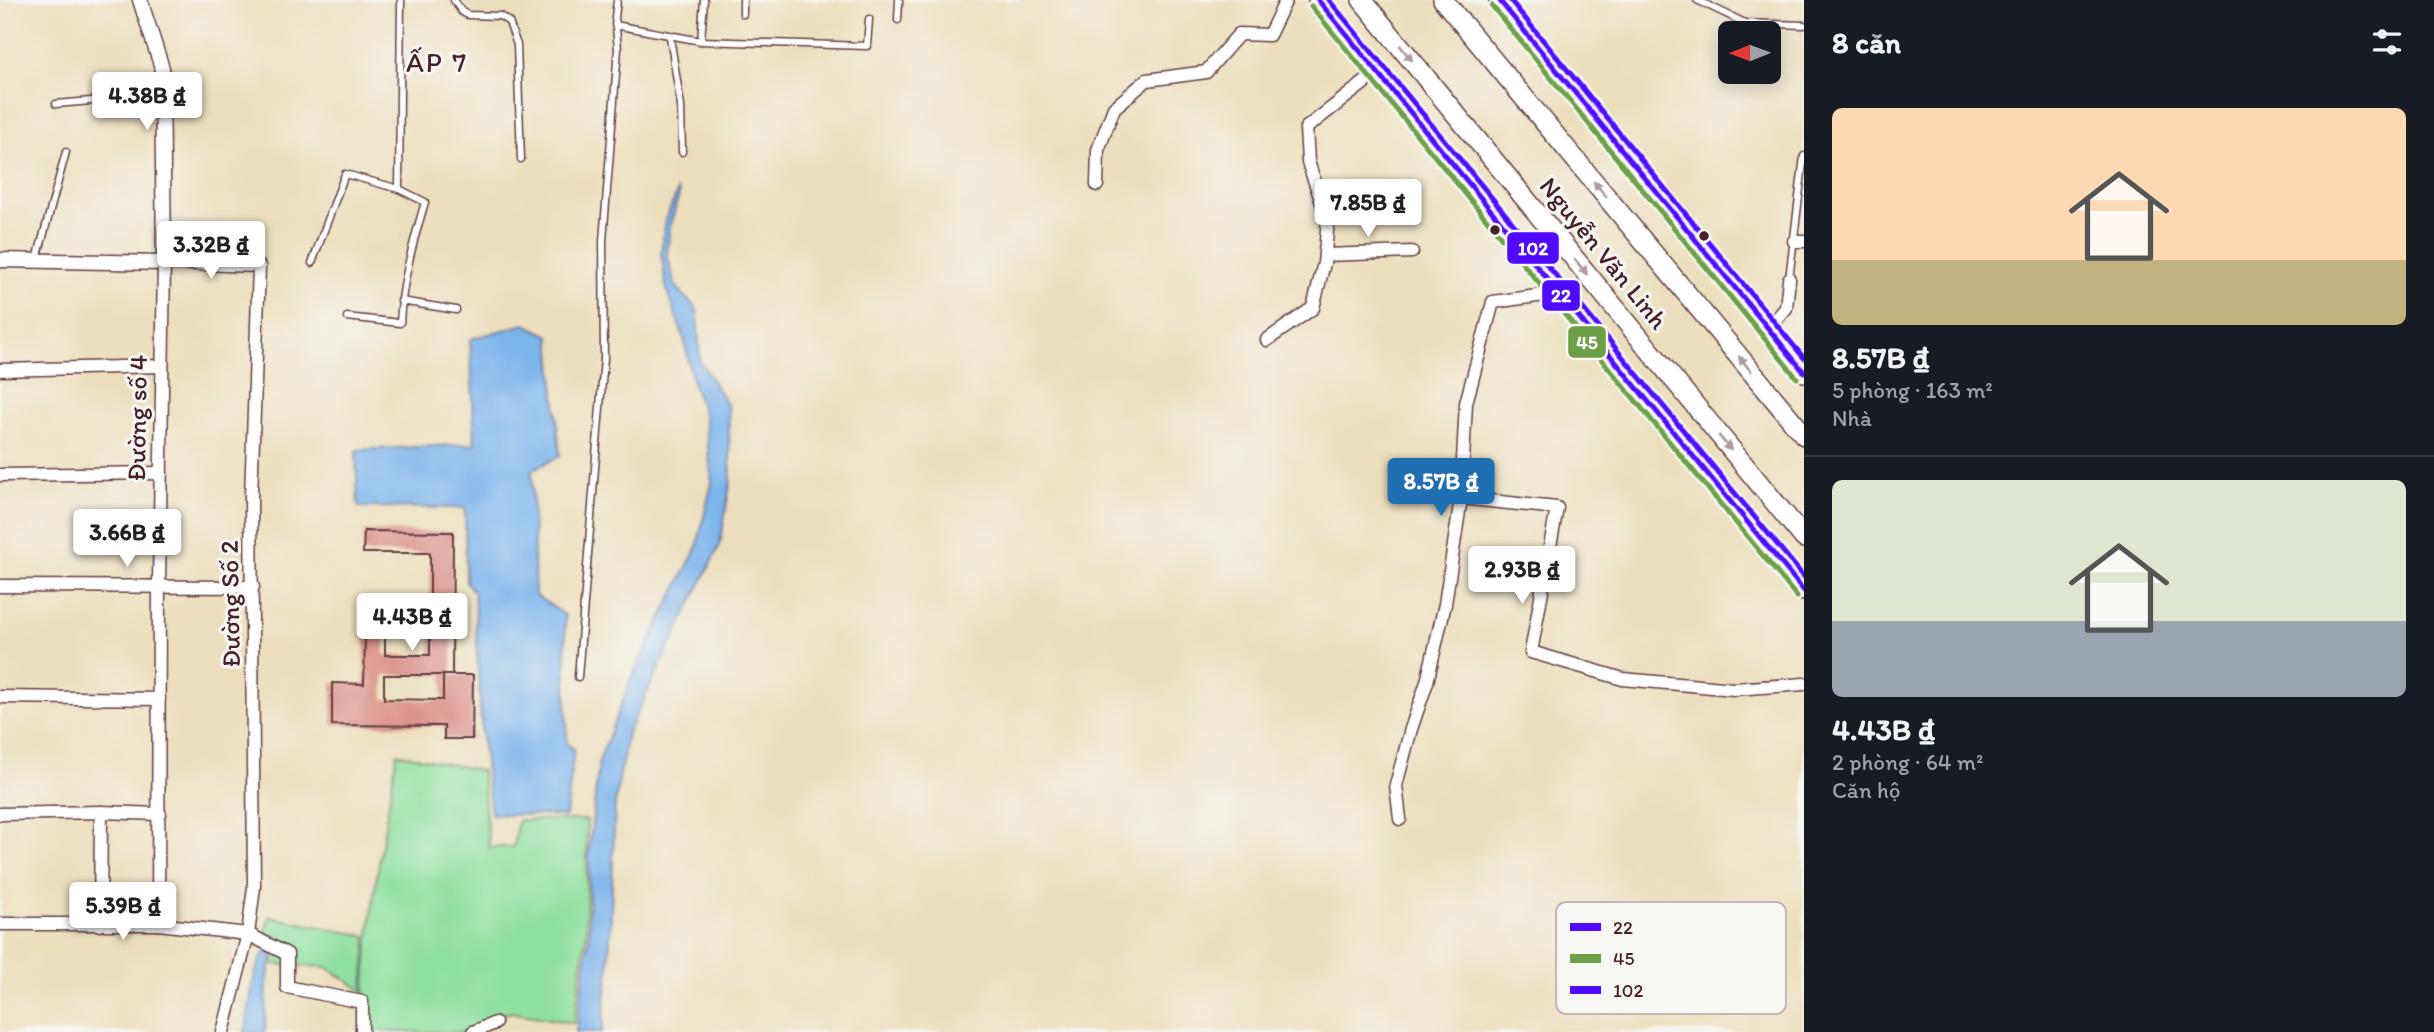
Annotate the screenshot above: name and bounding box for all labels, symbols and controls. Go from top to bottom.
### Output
north arrow [1718,21,1782,84]
map controls [1718,21,1781,84]
icon: filters [2368,23,2406,61]
text: 8 căn [1832,24,1901,61]
one-way arrow [1398,44,1413,61]
district label: ẤP 7 [406,45,468,79]
pin: 4.38B ₫ [82,72,212,132]
text: 4.38B ₫ [108,81,186,109]
icon: home [2056,153,2182,279]
street label: Nguyễn Văn Linh [1533,170,1675,336]
pin: 7.85B ₫ [1303,180,1433,239]
one-way arrow [1592,180,1607,198]
text: 7.85B ₫ [1331,188,1405,216]
pin: 3.32B ₫ [146,222,276,281]
unlabelled marker [1488,223,1502,237]
unlabelled marker [1697,229,1711,243]
text: 3.32B ₫ [173,230,249,258]
line badge: 102 [1506,231,1560,265]
text: 102 [1518,237,1548,260]
one-way arrow [1573,258,1588,275]
line badge: 22 [1541,279,1581,312]
text: 22 [1551,284,1571,307]
line badge: 45 [1567,325,1607,359]
text: 45 [1576,331,1598,354]
text: 8.57B ₫ [1832,339,1930,376]
street label: Đường số 4 [120,354,154,482]
one-way arrow [1738,355,1753,372]
text: 5 phòng · 163 m² [1832,376,1993,404]
text: Nhà [1832,404,1872,432]
one-way arrow [1718,433,1733,451]
pin: 8.57B ₫ [1376,458,1506,518]
text: 8.57B ₫ [1404,467,1478,495]
pin: 3.66B ₫ [62,510,192,569]
text: 3.66B ₫ [89,518,165,546]
icon: home [2056,525,2182,651]
street label: Đường Số 2 [213,540,247,668]
pin: 2.93B ₫ [1457,546,1587,606]
text: 2.93B ₫ [1484,555,1560,583]
pin: 4.43B ₫ [347,594,477,653]
text: 4.43B ₫ [373,602,451,630]
text: 4.43B ₫ [1832,711,1935,748]
text: 2 phòng · 64 m² [1832,748,1983,776]
text: Căn hộ [1832,776,1900,804]
pin: 5.39B ₫ [58,883,188,942]
text: 5.39B ₫ [85,891,161,919]
legend [1556,902,1786,1014]
text: 22 [1613,916,1633,939]
text: 45 [1613,947,1634,970]
text: 102 [1613,979,1644,1002]

